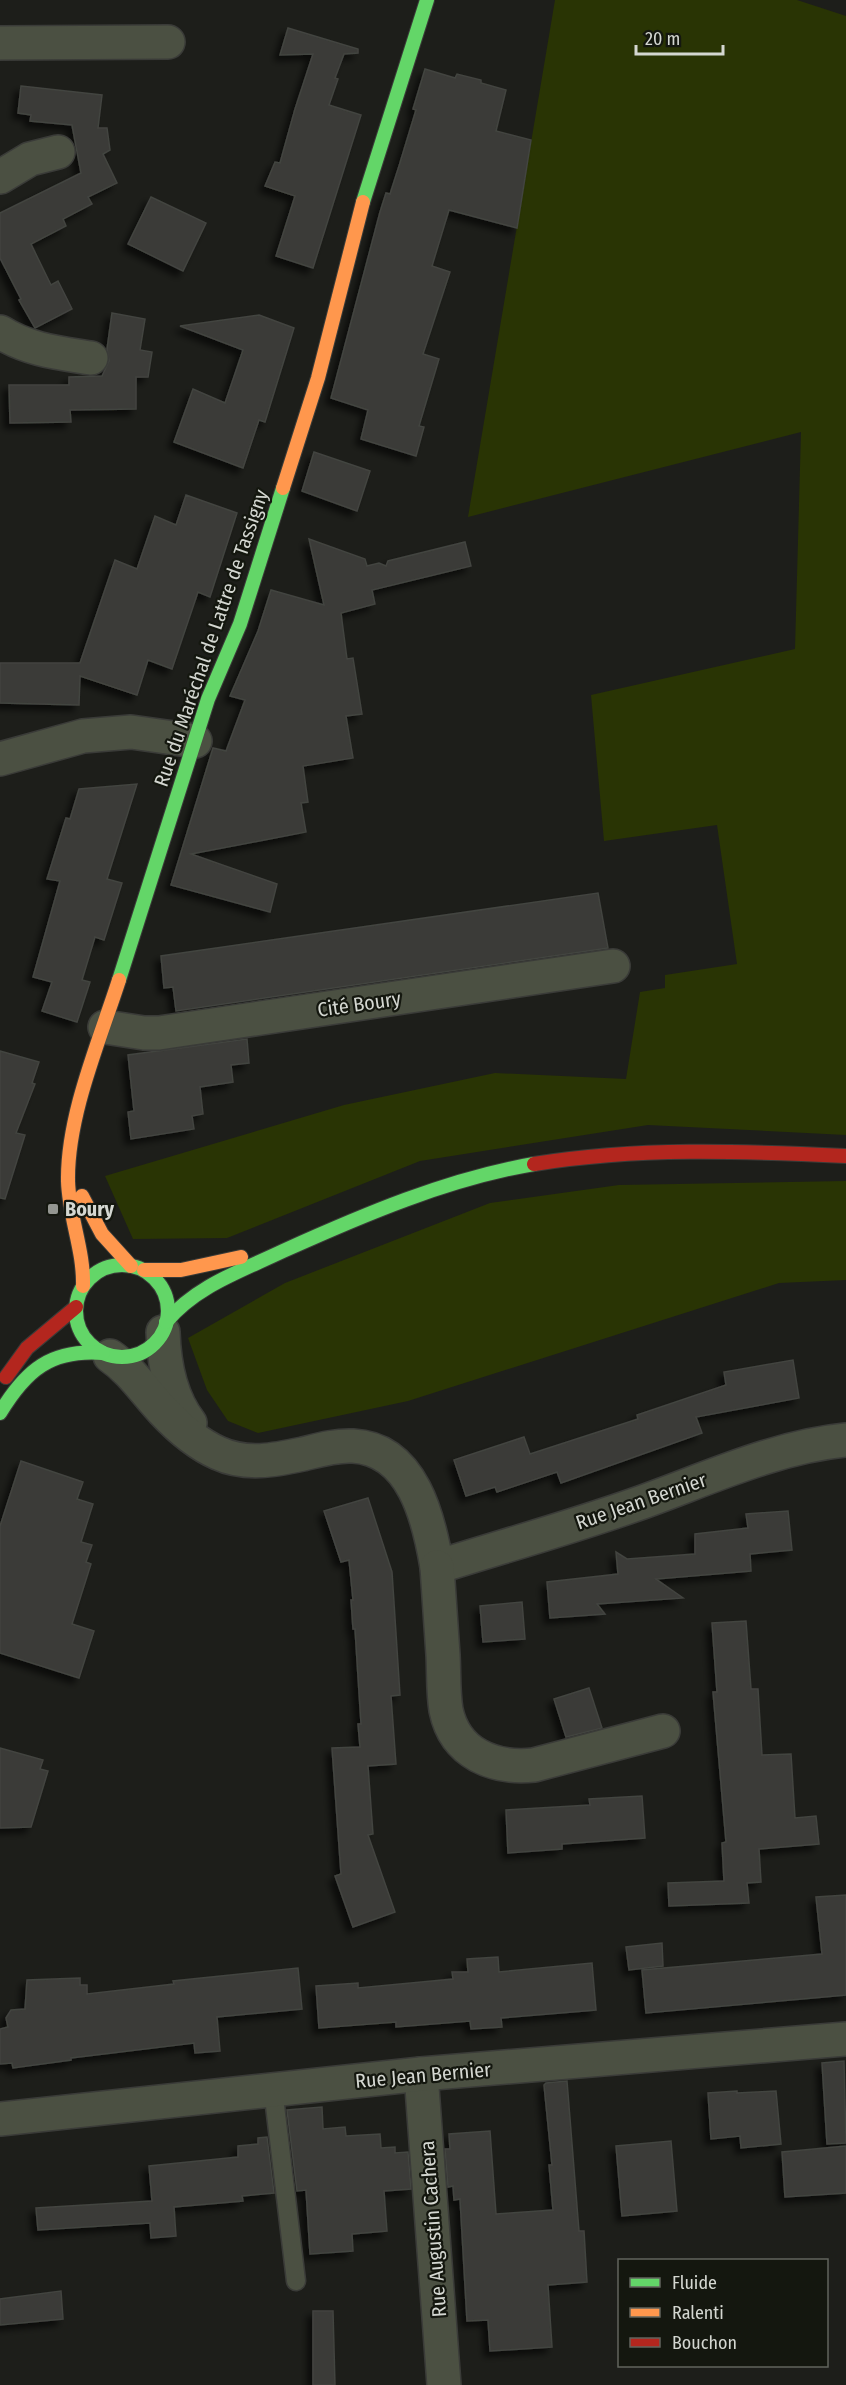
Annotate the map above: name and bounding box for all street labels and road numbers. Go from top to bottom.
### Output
street label: Rue du Maréchal de Lattre de Tassigny [149,486,273,790]
street label: Cité Boury [316,986,402,1022]
street label: Rue Jean Bernier [573,1467,709,1535]
street label: Rue Jean Bernier [354,2057,492,2093]
street label: Rue Augustin Cachera [415,2140,451,2318]

